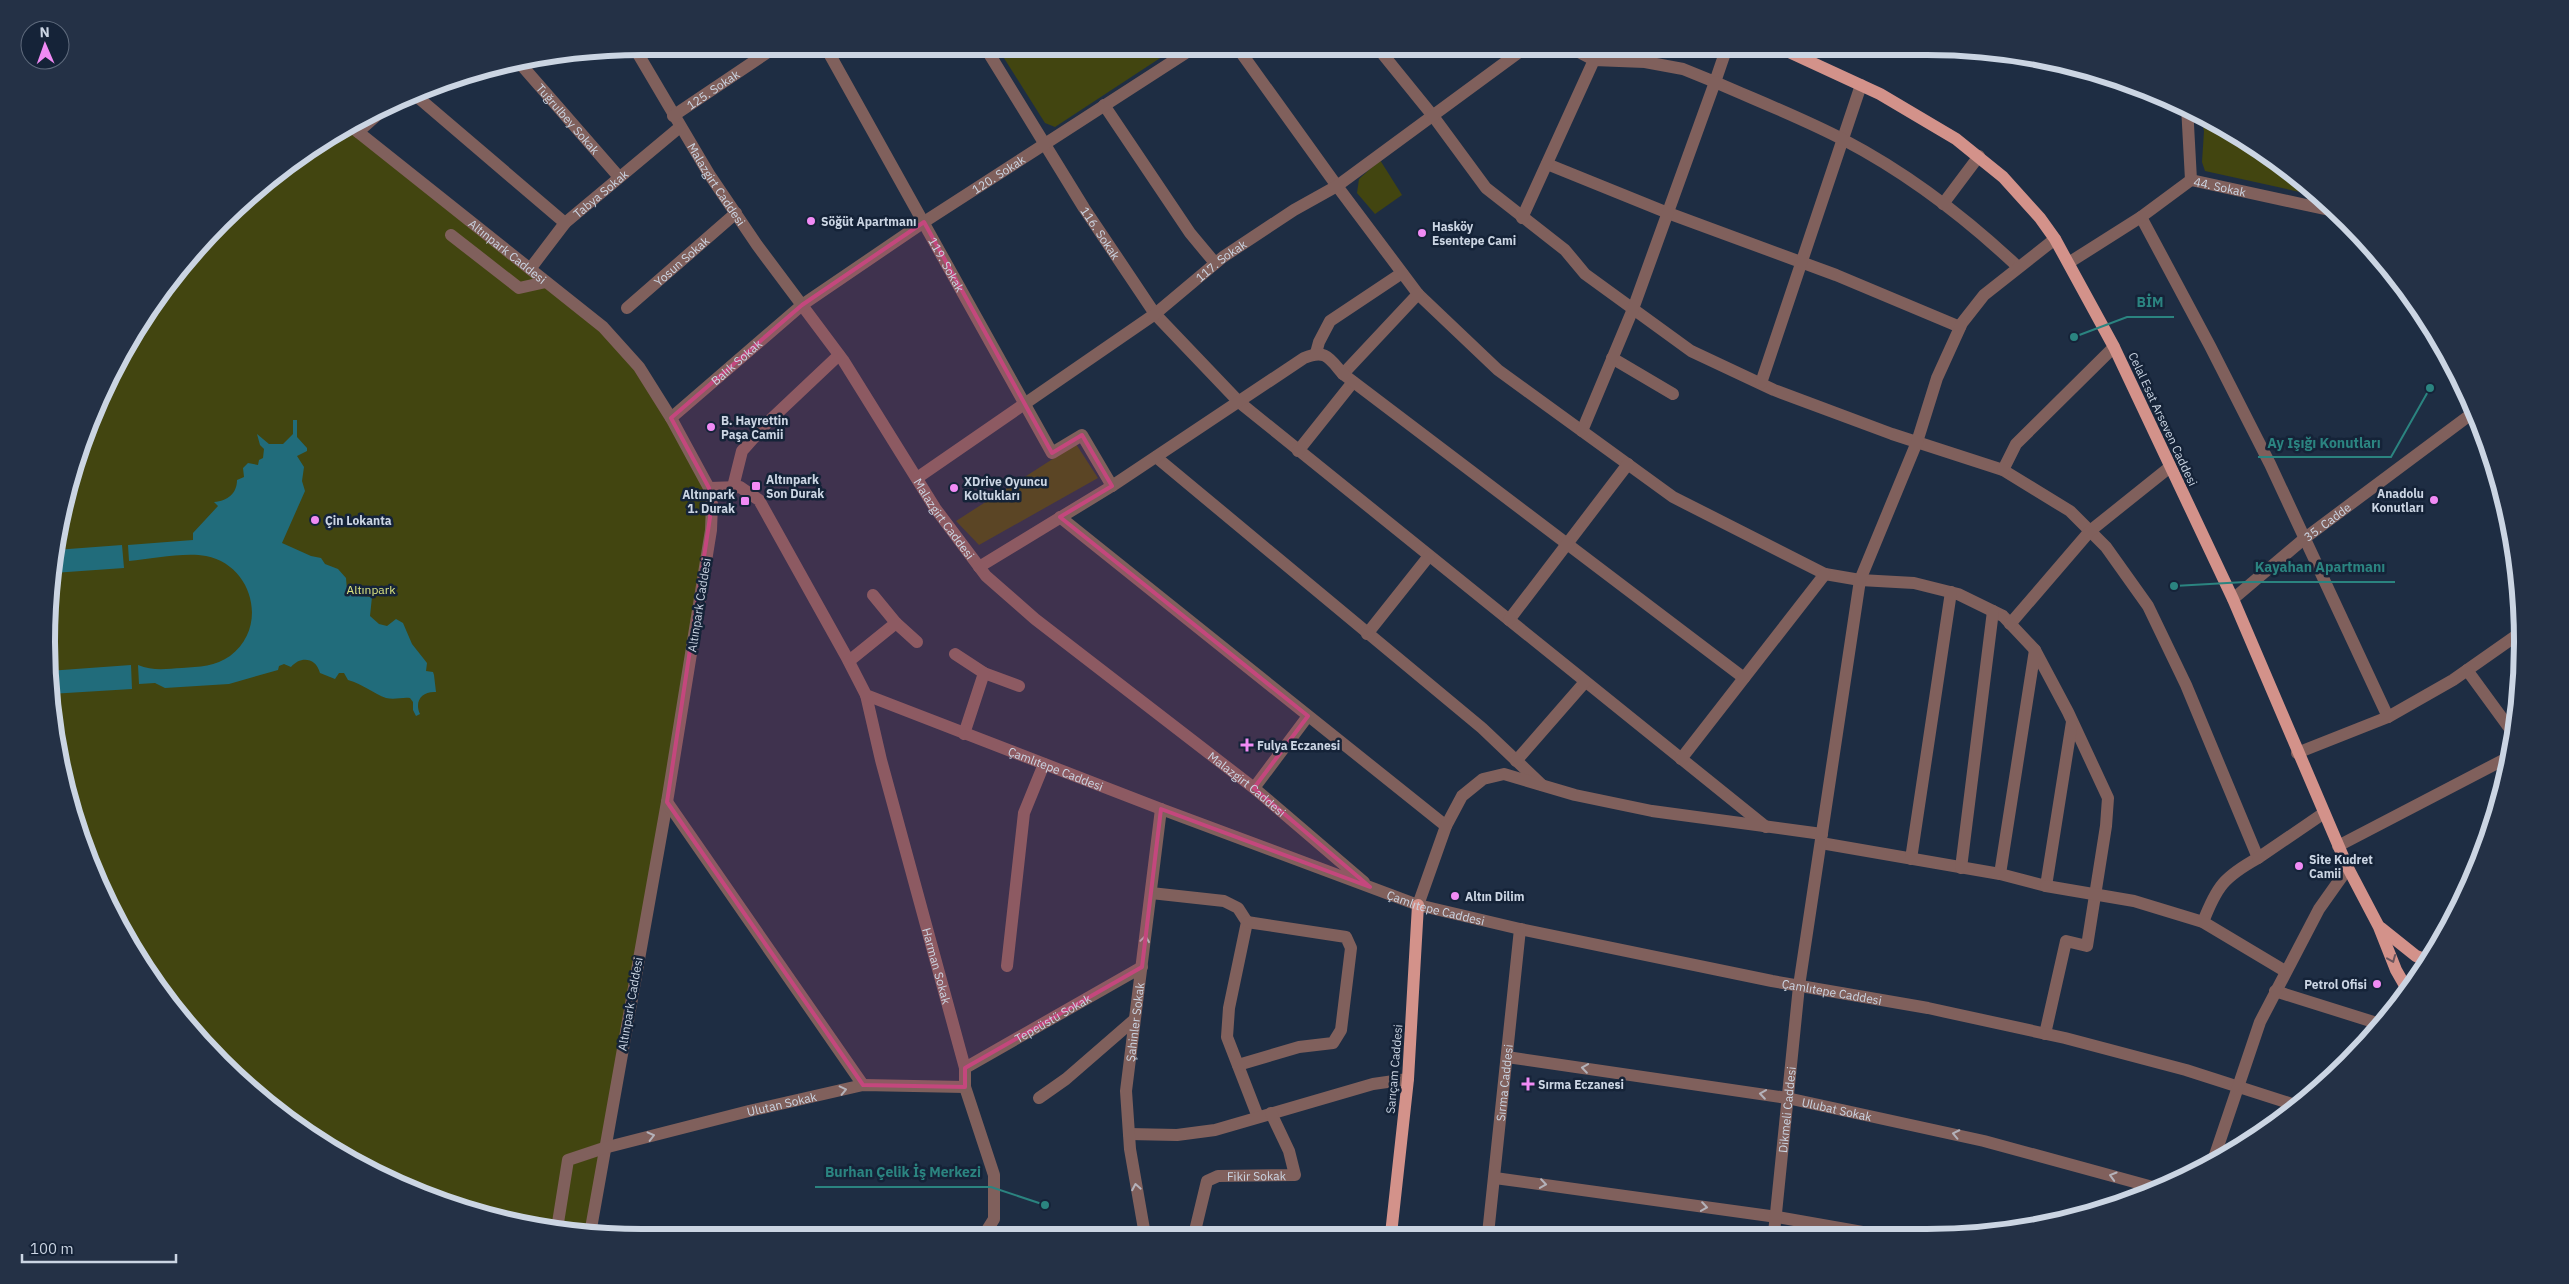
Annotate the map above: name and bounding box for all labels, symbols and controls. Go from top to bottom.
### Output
north arrow [20,20,70,70]
text: N [39,23,50,41]
street label: 125. Sokak [684,66,743,112]
street label: Tuğrulbey Sokak [533,80,604,158]
street label: Malazgirt Caddesi [685,140,749,228]
street label: 120. Sokak [969,151,1028,197]
street label: Tabya Sokak [570,166,632,221]
street label: 44. Sokak [2192,173,2248,199]
street label: 116. Sokak [1078,204,1124,263]
place label: Söğüt Apartmanı [821,214,917,229]
marker: Söğüt Apartmanı [805,215,817,227]
street label: Altınpark Caddesi [466,216,550,287]
place label: Hasköy Esentepe Cami [1432,219,1516,248]
marker: Hasköy Esentepe Cami [1416,227,1428,239]
street label: Yosun Sokak [651,232,712,289]
street label: 119. Sokak [926,234,968,295]
street label: 117. Sokak [1192,236,1250,285]
callout: BİM [2127,288,2174,317]
text: BİM [2137,293,2163,311]
street label: Balık Sokak [708,335,765,388]
street label: Celal Esat Arseven Caddesi [2125,350,2201,488]
place label: B. Hayrettin Paşa Camii [721,413,788,442]
marker: B. Hayrettin Paşa Camii [705,421,717,433]
callout: Ay Işığı Konutları [2258,428,2391,457]
text: Ay Işığı Konutları [2267,434,2381,452]
place label: Altınpark Son Durak [766,472,824,501]
place label: XDrive Oyuncu Koltukları [964,474,1047,503]
street label: Malazgirt Caddesi [911,475,978,562]
marker: Altınpark Son Durak [750,480,762,492]
marker: XDrive Oyuncu Koltukları [948,482,960,494]
place label: Anadolu Konutları [2372,486,2424,515]
place label: Altınpark 1. Durak [682,487,735,516]
marker: Anadolu Konutları [2428,494,2440,506]
marker: Altınpark 1. Durak [739,495,751,507]
street label: 35. Cadde [2301,499,2354,544]
place label: Çin Lokanta [325,513,392,528]
marker: Çin Lokanta [309,514,321,526]
callout: Kayahan Apartmanı [2245,553,2395,582]
street label: Altınpark Caddesi [684,557,714,653]
text: Kayahan Apartmanı [2255,558,2385,576]
park label: Altınpark [346,582,396,597]
place label: Fulya Eczanesi [1257,738,1340,753]
marker: Fulya Eczanesi [1241,739,1253,751]
street label: Çamlıtepe Caddesi [1006,743,1106,794]
street label: Malazgirt Caddesi [1205,748,1289,820]
place label: Site Kudret Camii [2309,852,2373,881]
marker: Site Kudret Camii [2293,860,2305,872]
street label: Çamlıtepe Caddesi [1385,887,1486,928]
place label: Altın Dilim [1465,889,1524,904]
marker: Altın Dilim [1449,890,1461,902]
street label: Harman Sokak [920,926,955,1006]
one-way arrow [1140,935,1150,943]
one-way arrow [2386,955,2396,963]
street label: Altınpark Caddesi [614,956,646,1052]
street label: Çamlıtepe Caddesi [1781,975,1883,1007]
place label: Petrol Ofisi [2304,977,2367,992]
marker: Petrol Ofisi [2371,978,2383,990]
street label: Şahinler Sokak [1122,981,1147,1063]
street label: Tepeüstü Sokak [1012,990,1094,1046]
street label: Sarıçam Caddesi [1383,1024,1405,1114]
street label: Sırma Caddesi [1492,1044,1515,1122]
one-way arrow [1580,1063,1588,1074]
street label: Dikmeli Caddesi [1775,1066,1798,1154]
place label: Sırma Eczanesi [1538,1077,1624,1092]
marker: Sırma Eczanesi [1522,1078,1534,1090]
one-way arrow [839,1085,848,1096]
street label: Ulutan Sokak [745,1088,819,1119]
one-way arrow [1758,1089,1766,1100]
street label: Ulubat Sokak [1800,1094,1874,1124]
one-way arrow [1952,1130,1961,1140]
one-way arrow [646,1131,655,1141]
callout: Burhan Çelik İş Merkezi [815,1158,991,1187]
text: Burhan Çelik İş Merkezi [825,1163,981,1181]
street label: Fikir Sokak [1227,1168,1287,1183]
one-way arrow [2110,1171,2118,1181]
one-way arrow [1539,1179,1548,1189]
one-way arrow [1132,1183,1142,1191]
one-way arrow [1700,1201,1708,1212]
scale bar [22,1232,176,1264]
text: 100 m [30,1239,74,1258]

